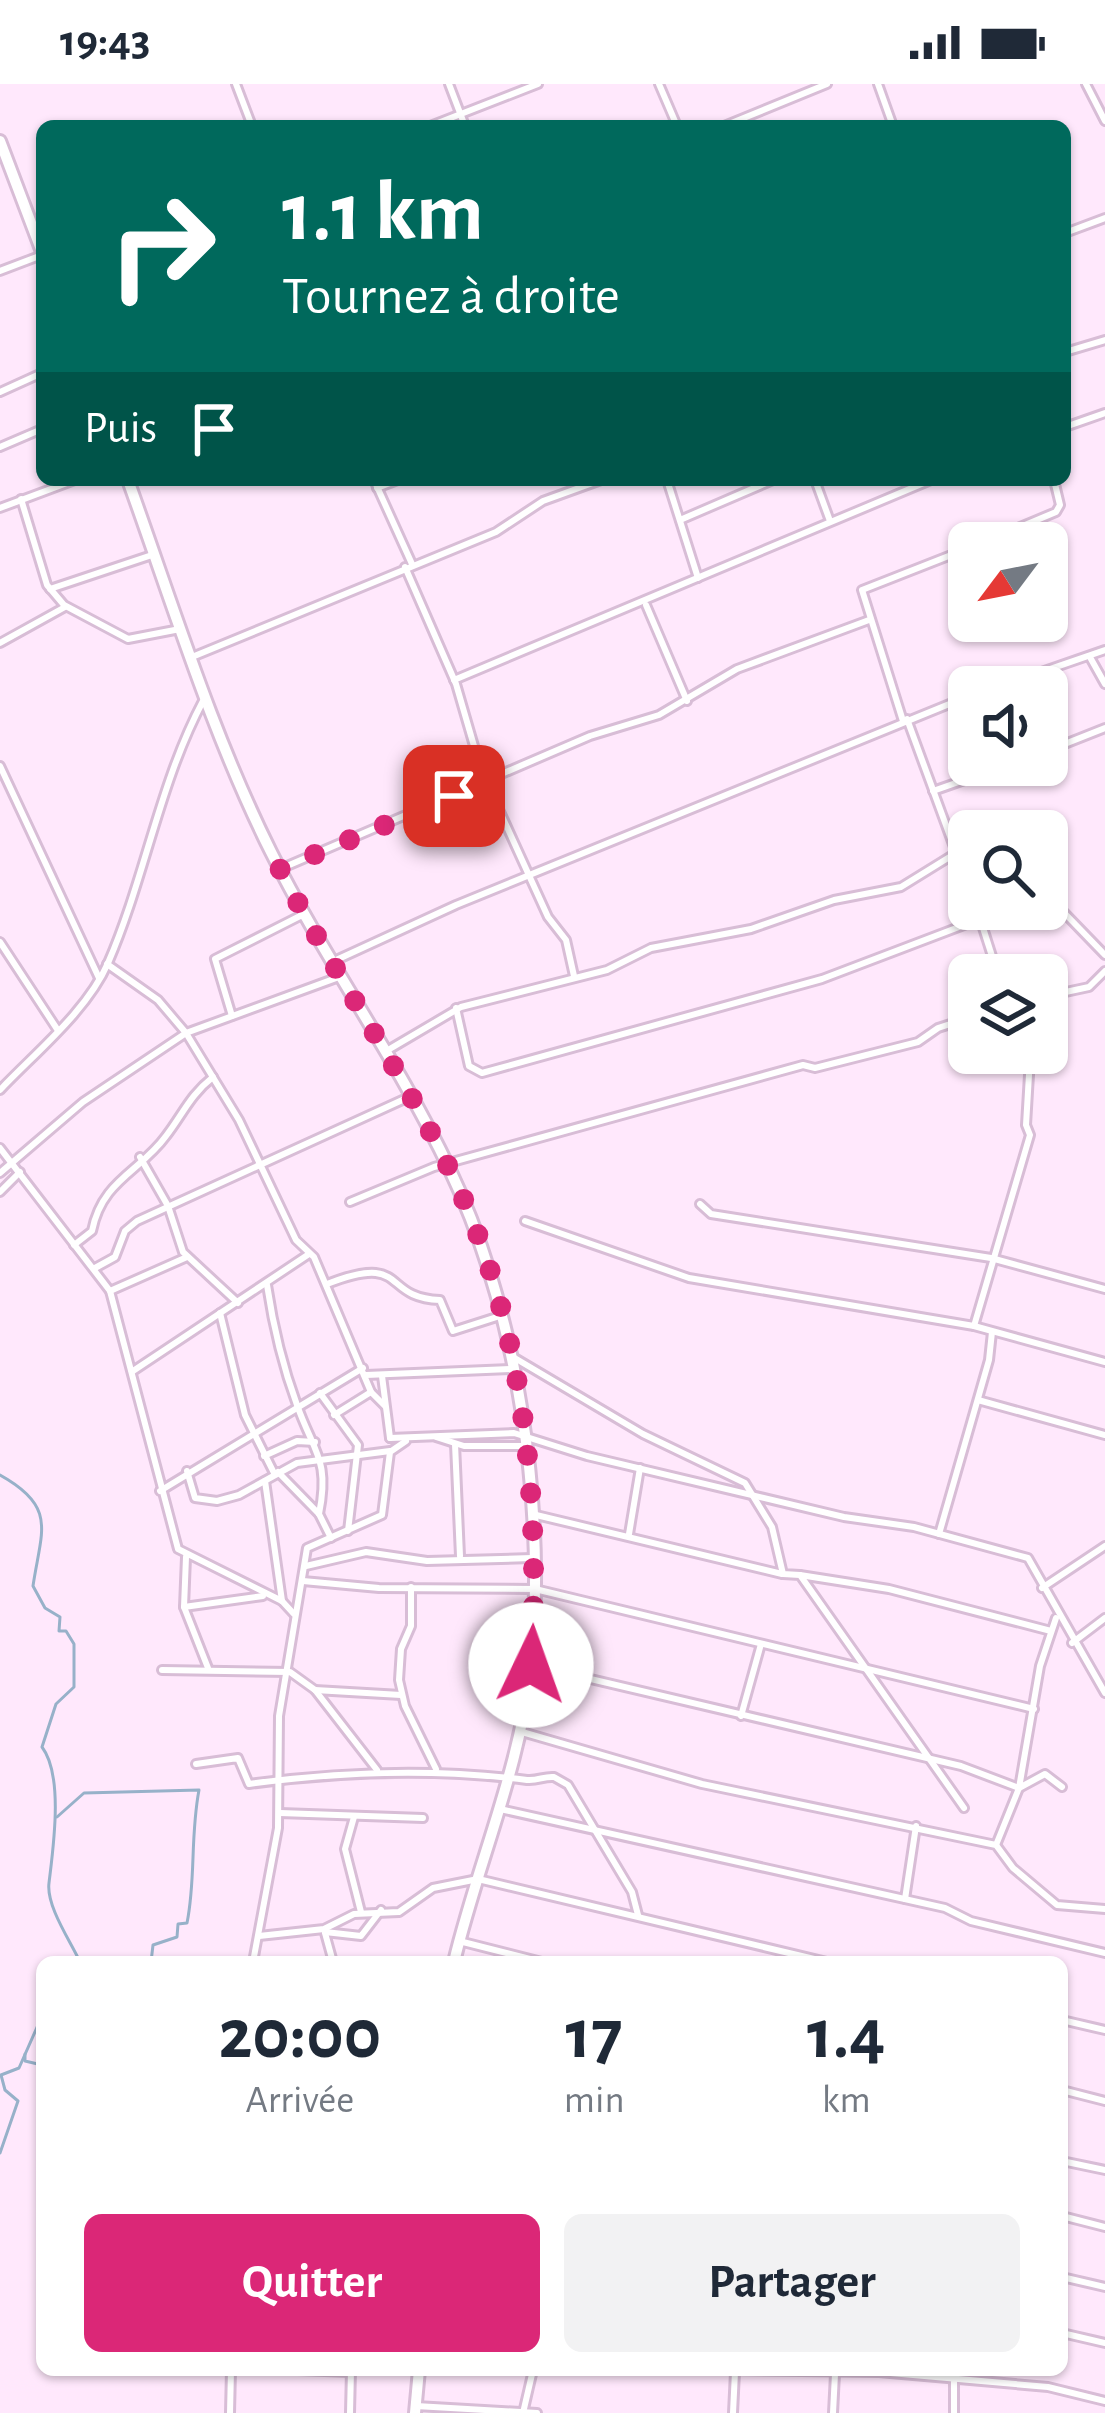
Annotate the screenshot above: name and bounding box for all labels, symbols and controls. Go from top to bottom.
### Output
text: 19:43 [60,19,150,64]
icon: right [84,168,240,324]
text: 1.1 km [282,172,484,256]
text: Tournez à droite [282,270,620,324]
icon: arrive [181,396,247,462]
text: Puis [84,406,157,451]
north arrow [948,522,1068,642]
map controls [948,522,1068,1074]
button: sound [948,666,1068,786]
pin [403,745,505,847]
icon: arrive [421,763,487,829]
button: search [948,810,1068,930]
button: layers [948,954,1068,1074]
position arrow [468,1602,594,1728]
text: 20:00 [218,1999,381,2071]
text: 17 [566,1999,623,2071]
text: 1.4 [807,1999,886,2071]
text: Arrivée [246,2081,354,2120]
text: min [564,2081,625,2120]
text: km [822,2081,871,2120]
button: Quitter [84,2214,540,2352]
button: Partager [564,2214,1020,2352]

